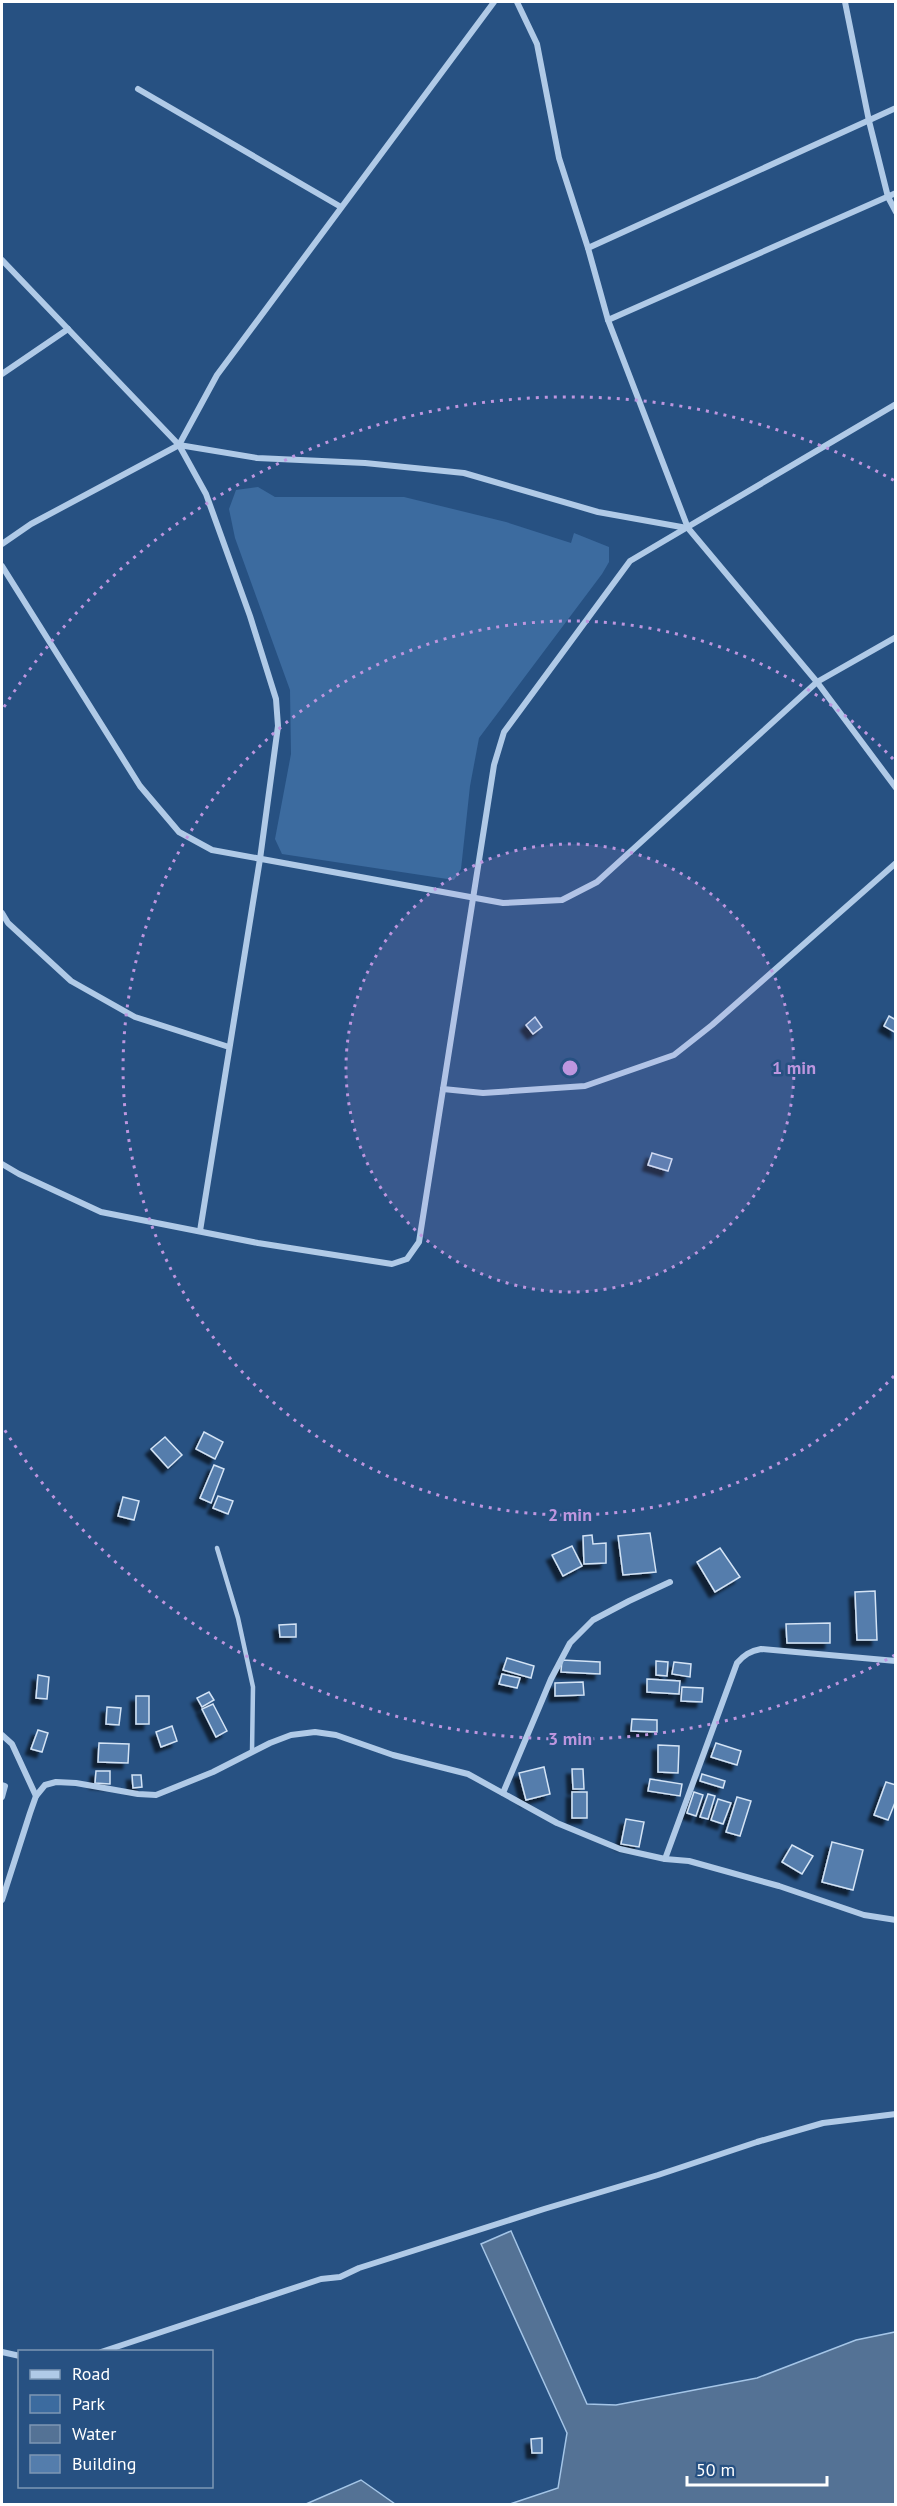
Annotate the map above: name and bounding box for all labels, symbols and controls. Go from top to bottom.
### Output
text: 1 min [772,1056,816,1079]
centre of rings [560,1058,580,1078]
text: 2 min [548,1503,592,1526]
text: 3 min [548,1727,592,1750]
legend [18,2350,213,2488]
text: Road [72,2362,110,2385]
text: Park [72,2392,105,2415]
text: Water [72,2422,116,2445]
scale bar [687,2449,826,2487]
text: Building [72,2452,136,2475]
text: 50 m [696,2458,735,2481]

